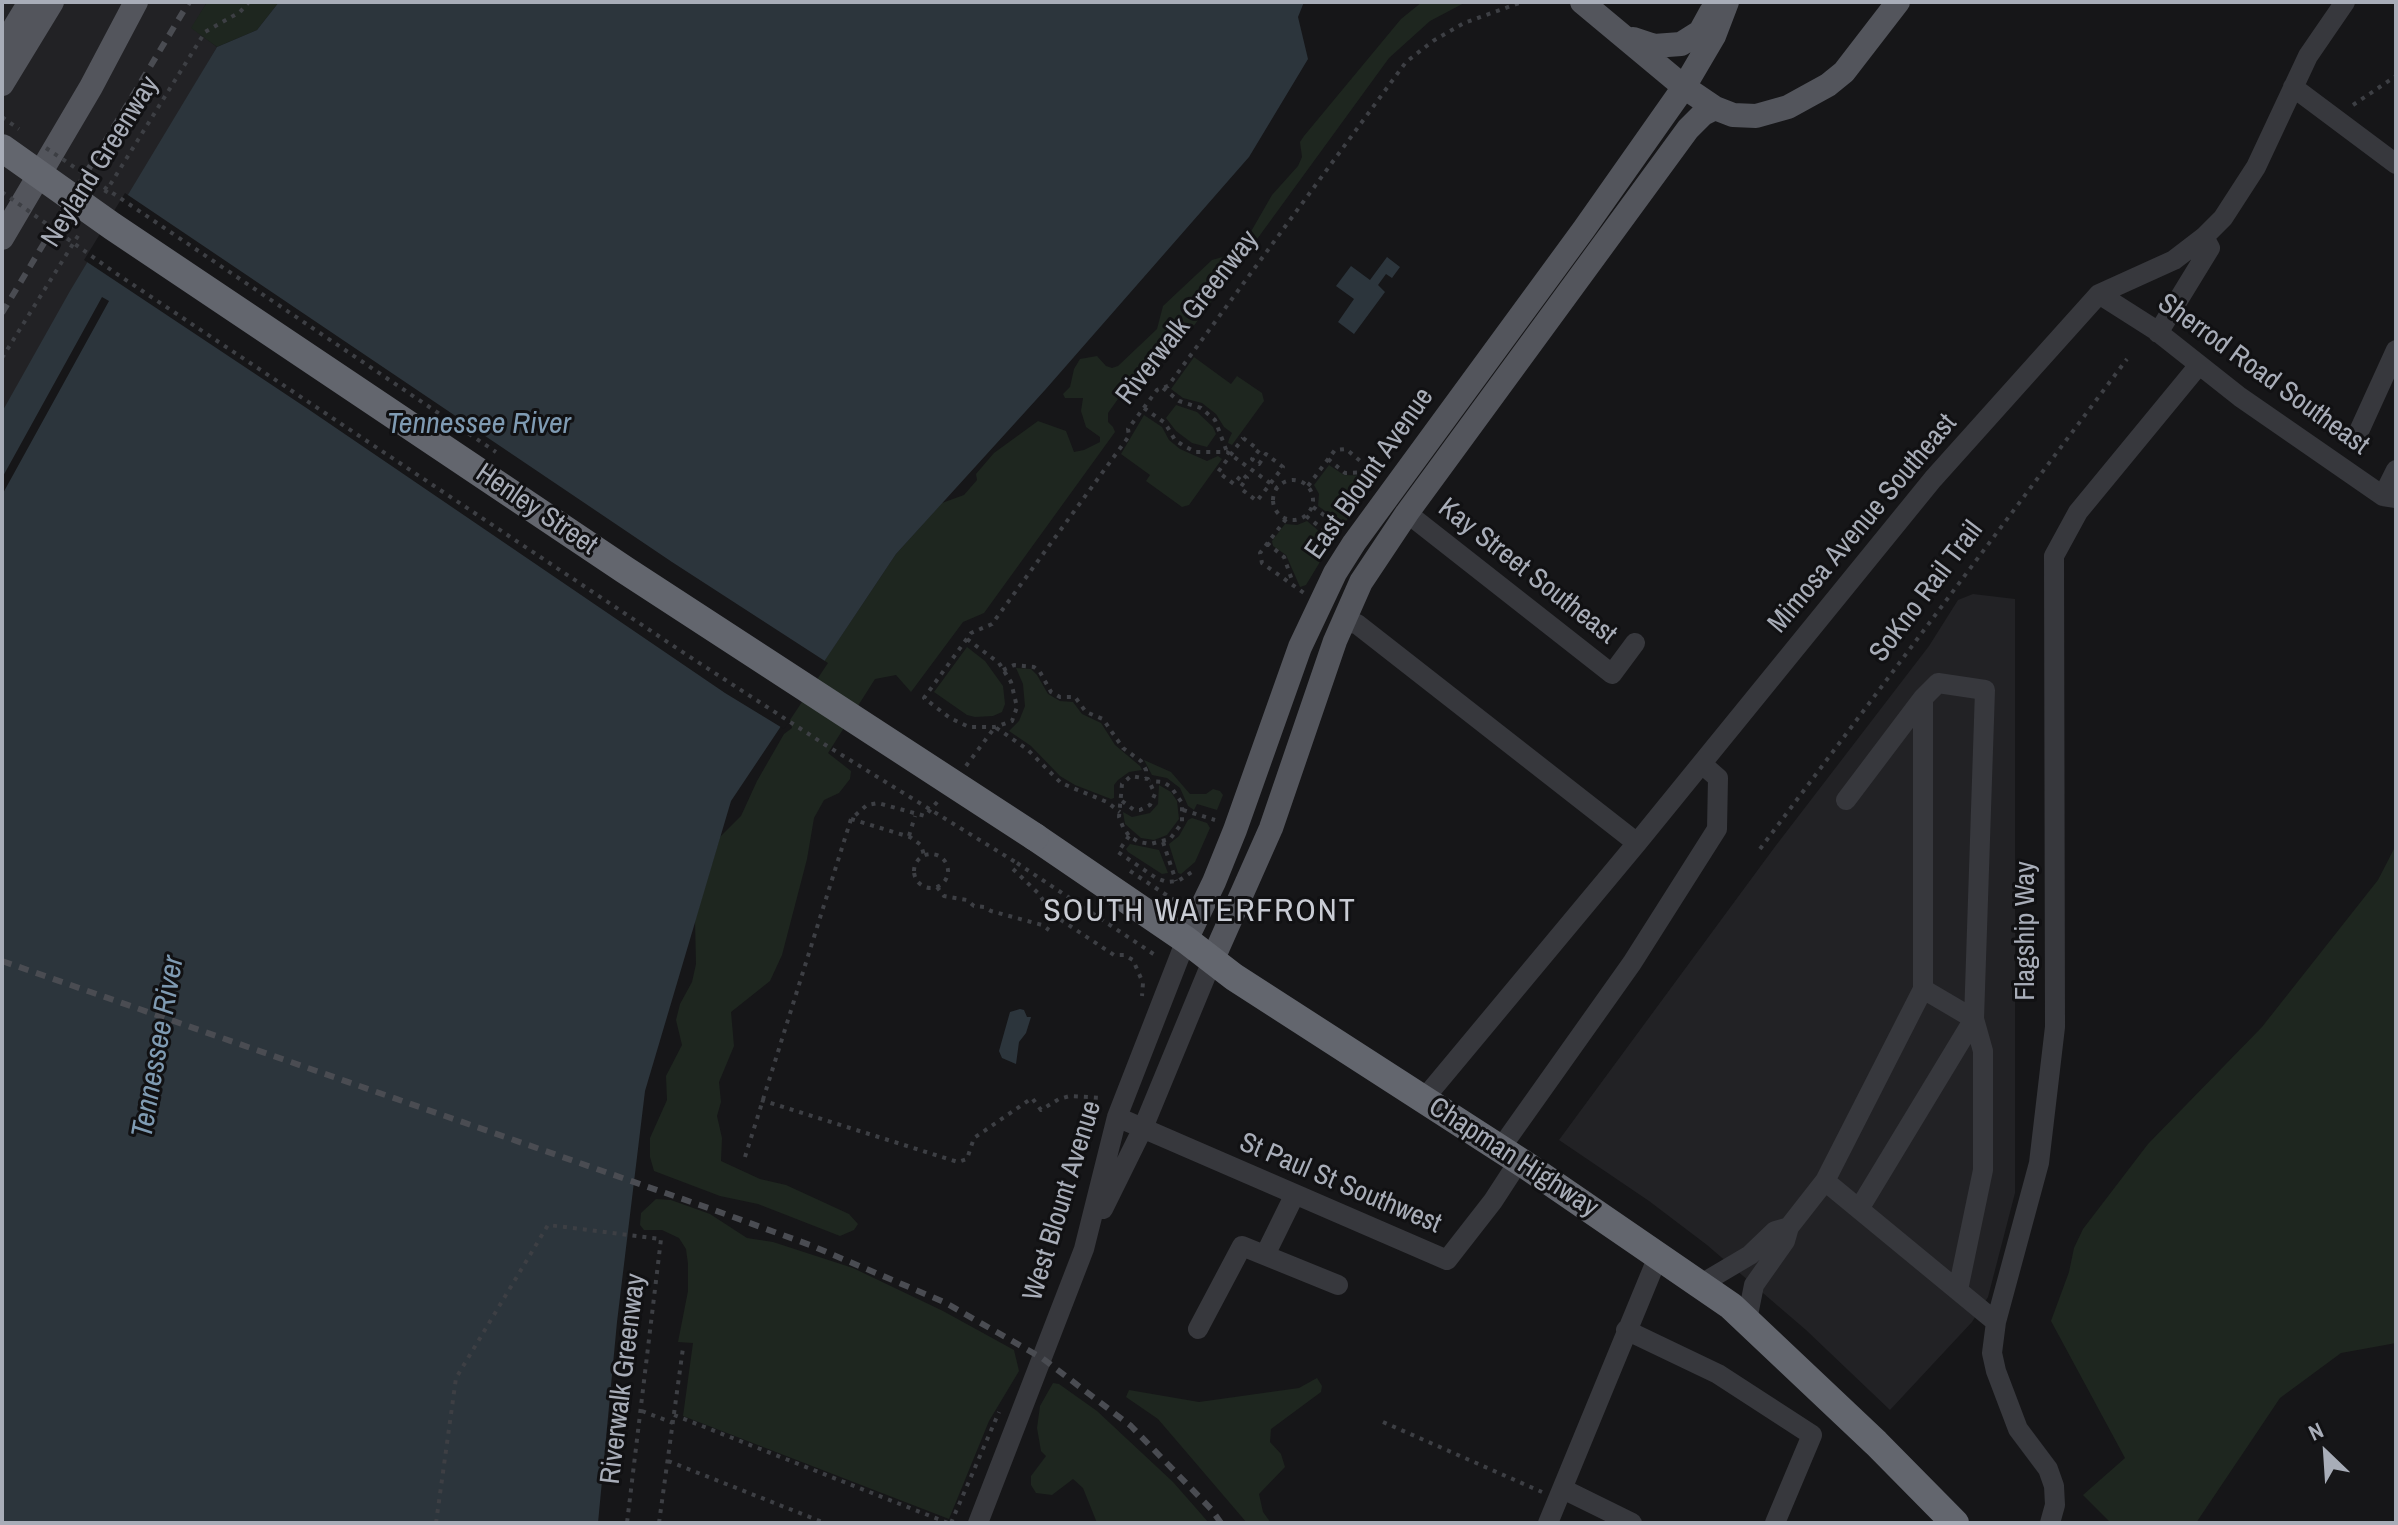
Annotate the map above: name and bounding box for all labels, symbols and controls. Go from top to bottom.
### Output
street label: Neyland Greenway [35,70,167,254]
street label: Riverwalk Greenway [1110,224,1266,412]
street label: Sherrod Road Southeast [2151,287,2375,463]
street label: East Blount Avenue [1299,382,1441,566]
water label: Tennessee River [387,407,571,443]
street label: Mimosa Avenue Southeast [1762,408,1964,640]
street label: Henley Street [469,457,603,563]
street label: Kay Street Southeast [1431,492,1623,652]
street label: SoKno Rail Trail [1863,515,1991,669]
street label: Flagship Way [2009,861,2043,1001]
district label: SOUTH WATERFRONT [1043,893,1357,931]
water label: Tennessee River [125,953,193,1141]
street label: Chapman Highway [1422,1091,1604,1225]
street label: West Blount Avenue [1017,1097,1109,1305]
street label: St Paul St Southwest [1234,1126,1446,1242]
street label: Riverwalk Greenway [594,1272,654,1486]
north arrow [2286,1413,2366,1493]
text: N [2304,1415,2328,1448]

